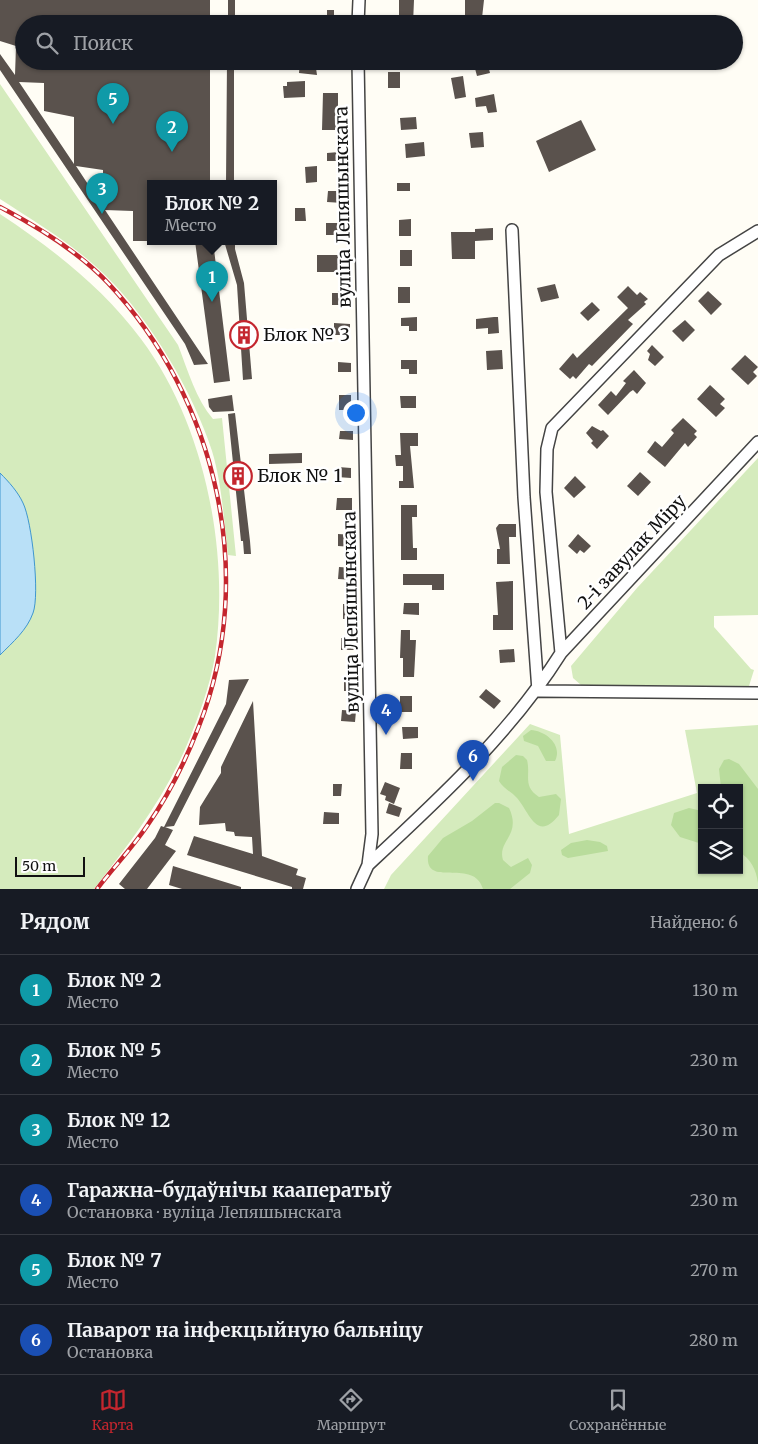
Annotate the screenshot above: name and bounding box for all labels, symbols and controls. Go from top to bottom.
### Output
search box [15,15,743,70]
icon: search [33,29,61,57]
text: Поиск [73,31,133,55]
pin: 5 [97,83,129,124]
street label: вуліца Лепяшынскага [329,106,356,308]
pin: 2 [156,111,188,152]
pin: 3 [86,173,118,214]
popup [147,180,277,245]
text: Блок № 2 [165,191,259,215]
text: Место [165,215,216,235]
pin: 1 [196,261,228,302]
building icon: Блок № 3 [229,320,259,350]
place label: Блок № 3 [263,323,350,346]
your location [343,400,369,426]
building icon: Блок № 1 [223,461,253,491]
place label: Блок № 1 [257,464,342,487]
street label: 2-і завулак Міру [573,489,691,614]
street label: вуліца Лепяшынскага [337,511,364,713]
pin: 4 [370,694,402,735]
pin: 6 [457,740,489,781]
map controls [698,784,743,874]
button: locate [698,784,743,829]
button: layers [698,829,743,874]
scale bar [15,854,85,877]
text: 50 m [22,857,56,875]
text: Рядом [20,908,90,935]
text: Найдено: 6 [650,912,738,932]
text: Блок № 2 [67,968,161,992]
text: 1 [32,980,40,1000]
text: 130 m [692,980,738,1000]
text: Место [67,992,118,1012]
text: Блок № 5 [67,1038,161,1062]
text: 2 [31,1050,41,1070]
text: 230 m [690,1050,738,1070]
text: Место [67,1062,118,1082]
text: Блок № 12 [67,1108,170,1132]
text: 3 [31,1120,41,1140]
text: 230 m [690,1120,738,1140]
text: Место [67,1132,118,1152]
text: Гаражна-будаўнічы кааператыў [67,1178,392,1202]
text: 4 [31,1190,41,1210]
text: 230 m [690,1190,738,1210]
text: Остановка · вуліца Лепяшынскага [67,1202,342,1222]
text: Блок № 7 [67,1248,162,1272]
text: 5 [31,1260,41,1280]
text: 270 m [690,1260,738,1280]
text: Место [67,1272,118,1292]
text: Паварот на інфекцыйную бальніцу [67,1318,423,1342]
text: 6 [31,1330,41,1350]
text: 280 m [689,1330,738,1350]
text: Остановка [67,1342,153,1362]
tab: Карта [92,1386,133,1434]
tab: Маршрут [317,1386,386,1434]
tab: Сохранённые [569,1386,666,1434]

